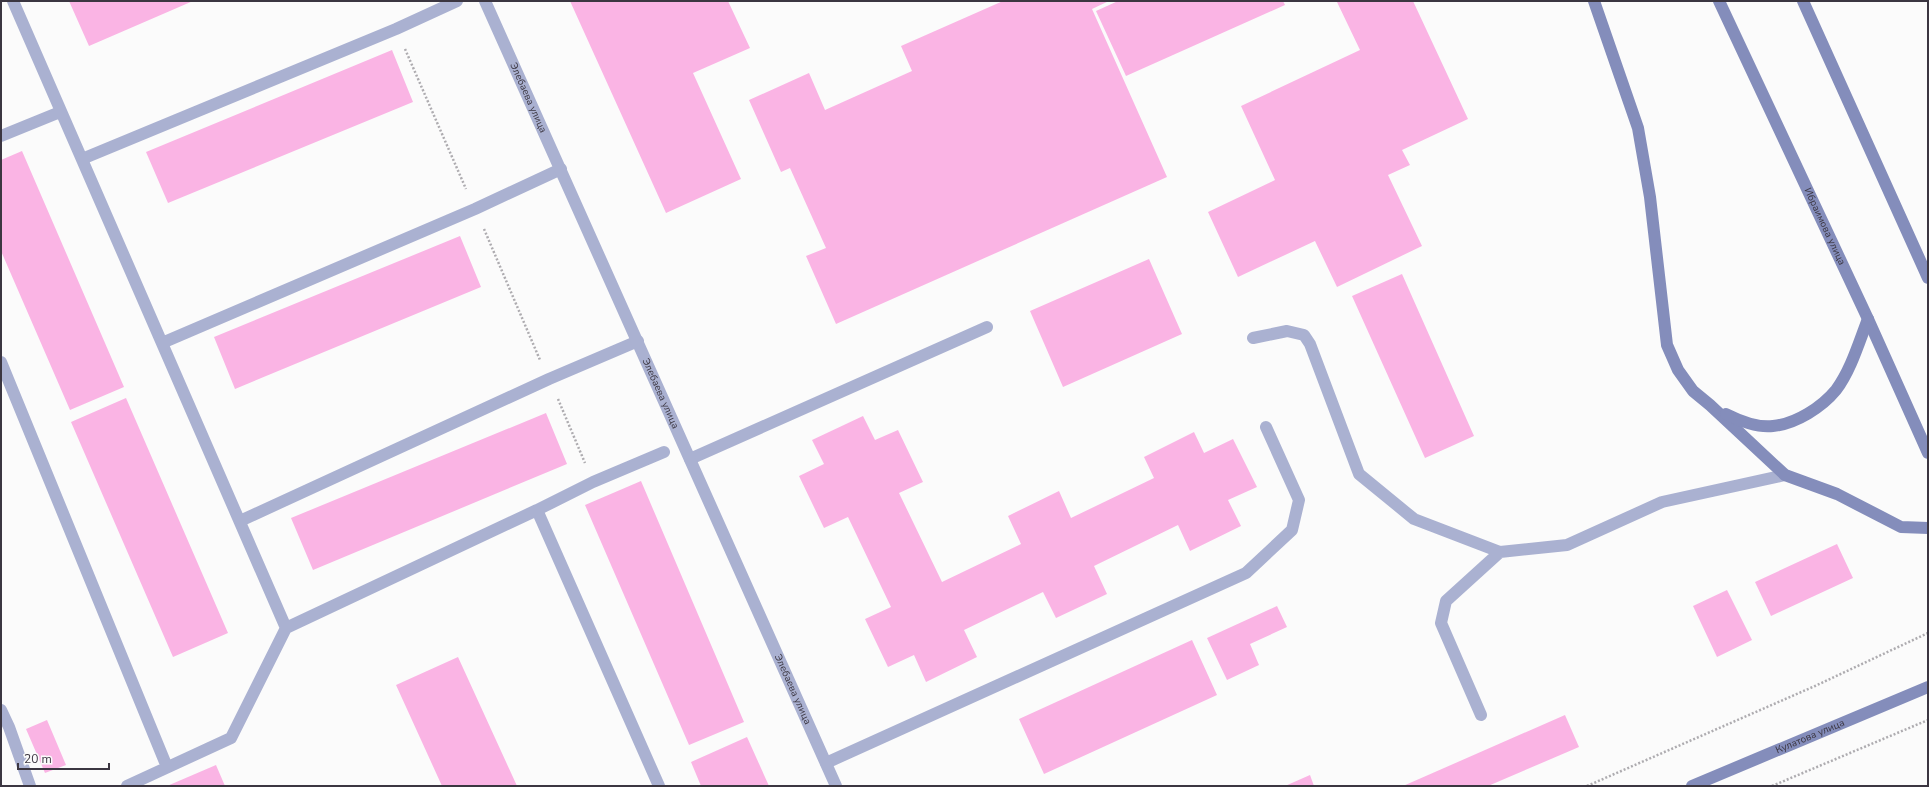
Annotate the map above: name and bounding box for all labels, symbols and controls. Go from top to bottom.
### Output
street label: Элебаева улица [506,60,550,135]
street label: Ибраимова улица [1801,186,1849,267]
street label: Элебаева улица [639,356,682,431]
street label: Элебаева улица [771,652,815,727]
street label: Кулатова улица [1773,716,1847,757]
scale bar [18,745,109,771]
text: 20 m [24,751,52,767]

